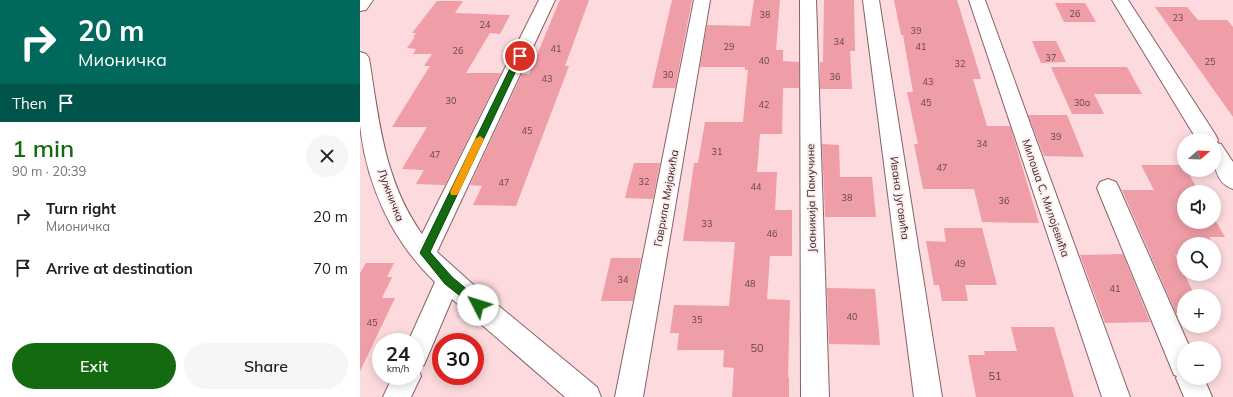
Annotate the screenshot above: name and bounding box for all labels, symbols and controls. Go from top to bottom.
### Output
house number: 26 [1070,8,1080,19]
house number: 38 [760,9,770,20]
house number: 23 [1173,12,1183,23]
text: 20 m [78,13,144,48]
icon: right [12,16,64,68]
house number: 24 [480,19,491,30]
house number: 39 [911,25,921,36]
house number: 34 [834,36,845,47]
pin [503,39,537,73]
house number: 29 [724,41,734,52]
house number: 41 [916,41,926,52]
house number: 41 [551,43,561,54]
house number: 26 [453,45,463,56]
icon: arrive [509,45,531,67]
text: Мионичка [78,48,167,71]
house number: 37 [1046,52,1056,63]
house number: 40 [759,55,769,66]
house number: 25 [1205,56,1216,67]
house number: 32 [955,58,965,69]
house number: 30 [663,69,673,80]
house number: 36 [830,71,840,82]
house number: 43 [542,73,552,84]
house number: 43 [923,76,933,87]
icon: arrive [55,92,77,114]
text: Then [12,94,47,113]
house number: 30 [446,95,456,106]
house number: 45 [921,97,932,108]
house number: 30a [1074,97,1090,108]
house number: 42 [759,99,769,110]
house number: 45 [522,125,533,136]
house number: 39 [1051,131,1061,142]
text: 1 min [12,133,74,163]
north arrow [1177,133,1221,177]
map controls [1177,133,1221,385]
button: close [306,135,348,177]
street label: Милоша С. Милојевића [1019,137,1073,259]
house number: 34 [977,138,988,149]
street label: Јоаникија Памучине [803,144,819,252]
house number: 31 [712,146,722,157]
house number: 47 [430,149,440,160]
street label: Гаврила Мијакића [651,149,681,247]
street label: Ивана Југовића [887,155,913,241]
house number: 47 [937,162,947,173]
text: 90 m · 20:39 [12,163,86,179]
street label: Лужничка [375,167,407,223]
house number: 32 [639,176,649,187]
house number: 47 [499,177,509,188]
house number: 44 [751,181,762,192]
button: sound [1177,185,1221,229]
house number: 38 [842,192,852,203]
house number: 36 [999,195,1009,206]
text: Turn right [46,199,116,218]
icon: right [12,205,34,227]
text: 20 m [313,207,348,226]
text: Мионичка [46,218,110,234]
house number: 33 [702,218,712,229]
house number: 46 [767,228,777,239]
button: search [1177,237,1221,281]
icon: arrive [12,257,34,279]
house number: 49 [955,258,965,269]
text: Arrive at destination [46,259,193,278]
text: 70 m [313,259,348,278]
house number: 34 [618,274,629,285]
house number: 48 [745,278,755,289]
house number: 41 [1110,283,1120,294]
position arrow [457,284,499,326]
button: + [1177,289,1221,333]
house number: 40 [847,311,857,322]
house number: 35 [692,314,703,325]
house number: 45 [367,317,378,328]
speed limit sign: 30 [432,333,484,385]
text: 24 [386,341,410,366]
house number: 50 [750,341,764,355]
button: − [1177,341,1221,385]
button: Exit [12,343,176,389]
button: Share [184,343,348,389]
text: km/h [387,362,409,375]
house number: 51 [988,369,1002,383]

